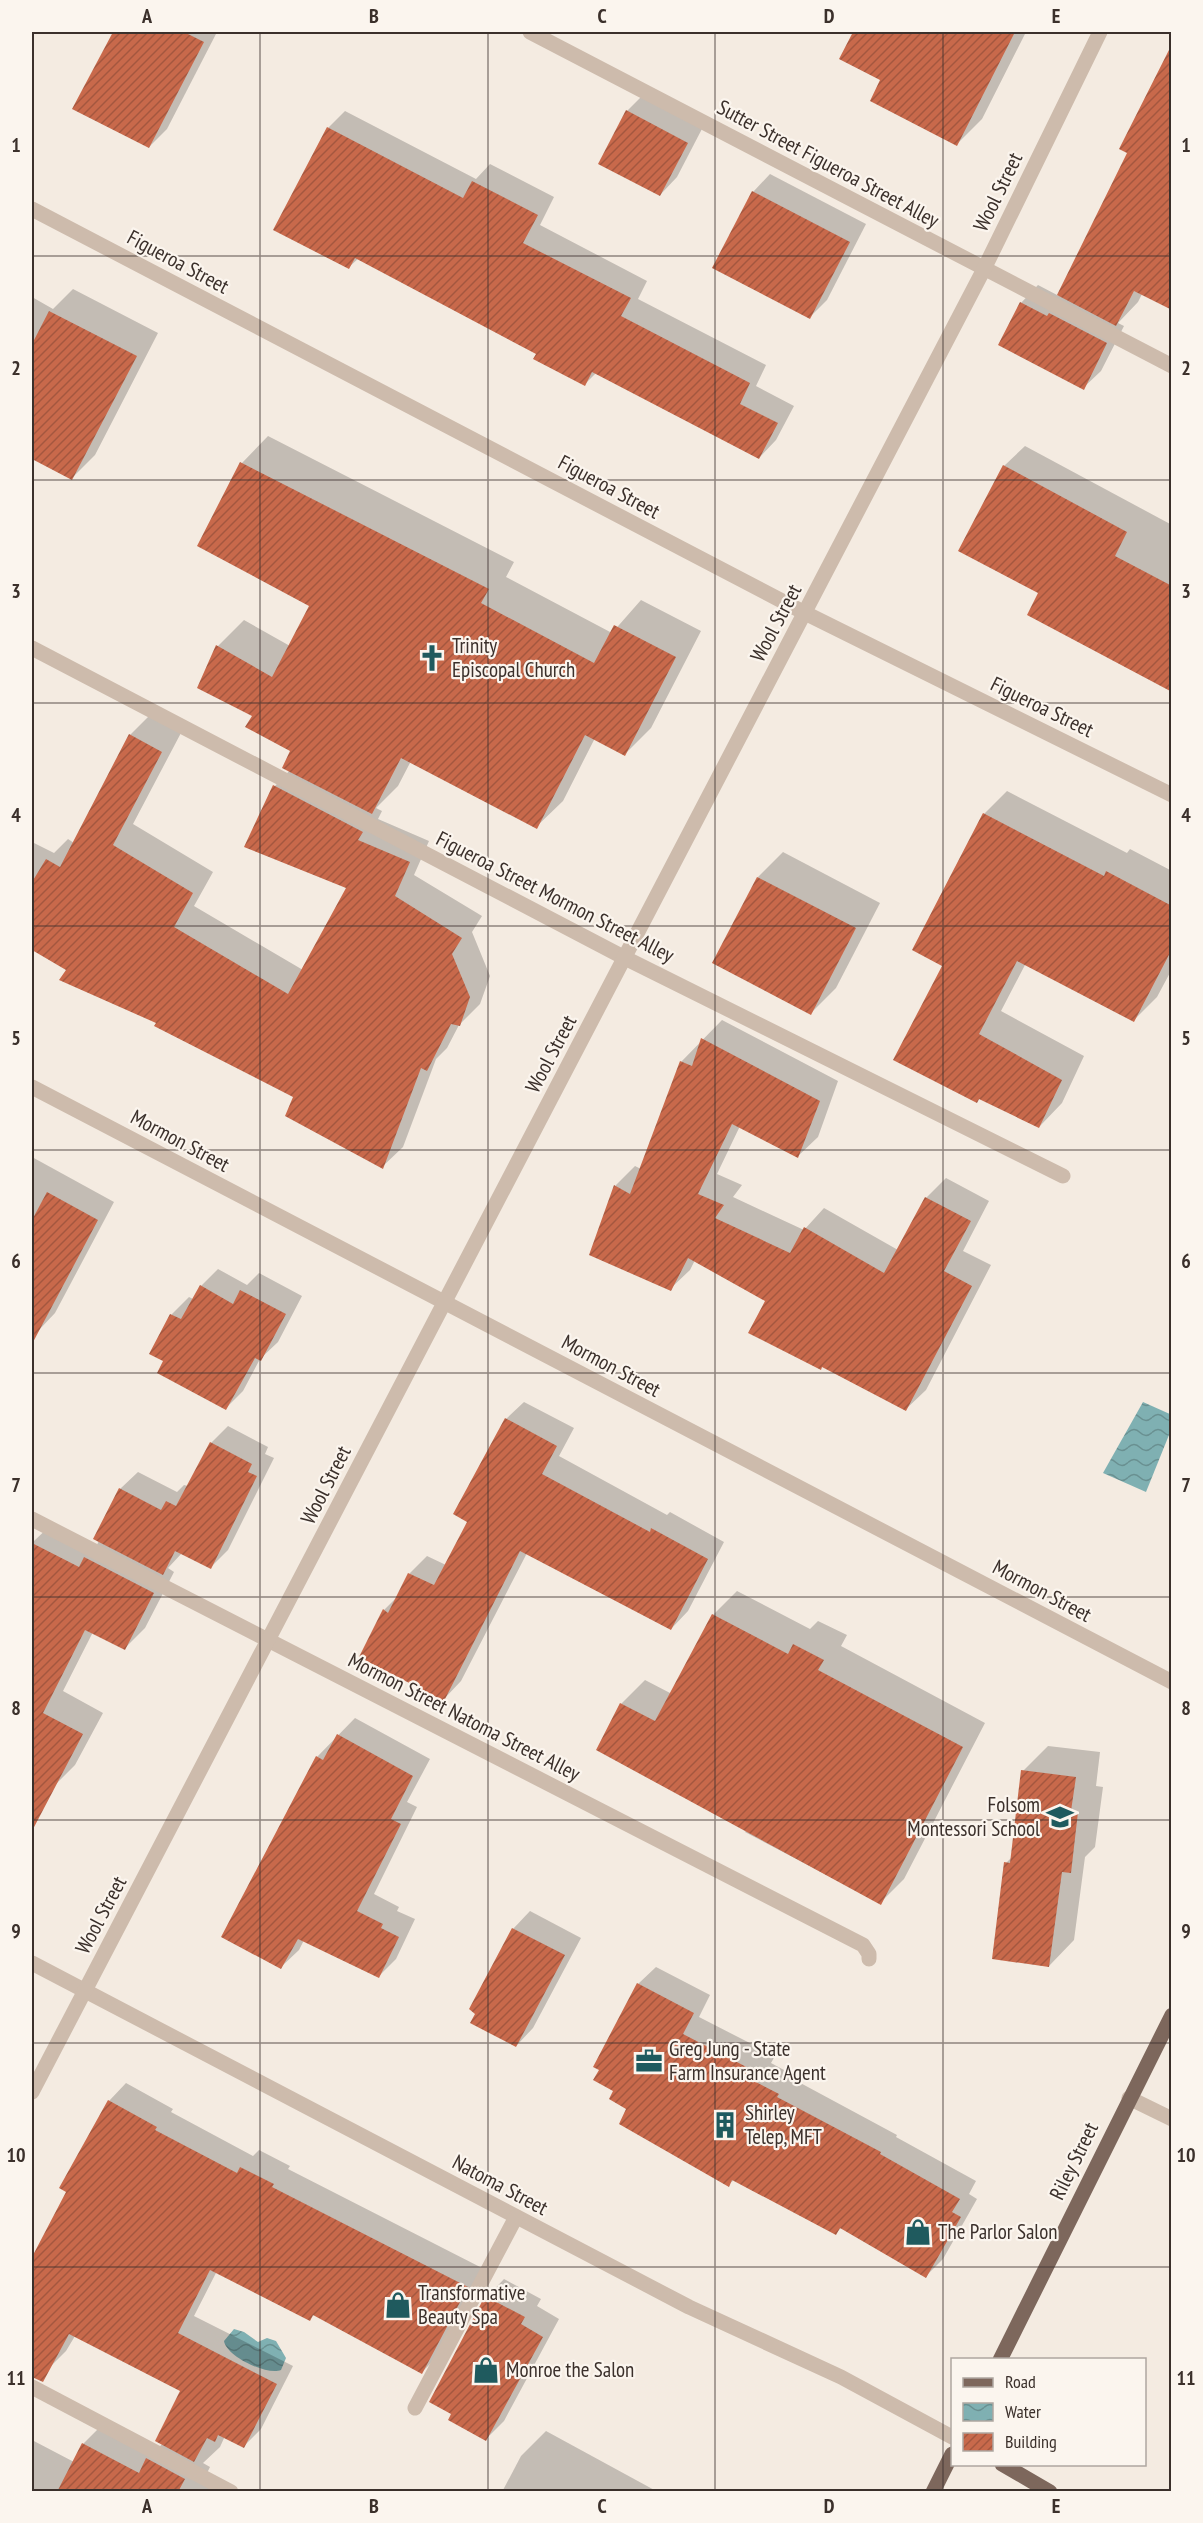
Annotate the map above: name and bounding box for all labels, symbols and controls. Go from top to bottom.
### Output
text: A [141,3,153,29]
text: B [369,3,379,29]
text: C [597,3,607,29]
text: D [824,3,835,29]
text: E [1052,3,1060,29]
street label: Sutter Street Figueroa Street Alley [713,94,944,234]
text: 1 [11,132,21,158]
text: 1 [1181,132,1191,158]
street label: Wool Street [967,148,1028,236]
street label: Figueroa Street [123,224,234,300]
text: 2 [11,355,21,381]
text: 2 [1181,355,1191,381]
street label: Figueroa Street [554,449,665,525]
text: 3 [11,578,21,604]
text: 3 [1181,578,1191,604]
street label: Wool Street [744,579,807,666]
place label: Trinity Episcopal Church [452,632,575,683]
church icon: Trinity Episcopal Church [417,643,447,673]
street label: Figueroa Street [986,670,1098,743]
text: 4 [11,802,21,828]
text: 4 [1181,802,1191,828]
street label: Figueroa Street Mormon Street Alley [432,825,679,968]
street label: Wool Street [519,1010,582,1097]
text: 5 [11,1025,21,1051]
text: 5 [1181,1025,1191,1051]
street label: Mormon Street [126,1103,234,1178]
text: 6 [11,1248,21,1274]
text: 6 [1181,1248,1191,1274]
street label: Mormon Street [557,1328,665,1403]
street label: Wool Street [294,1441,357,1528]
text: 7 [11,1472,21,1498]
text: 7 [1181,1472,1191,1498]
street label: Mormon Street [988,1553,1096,1628]
street label: Mormon Street Natoma Street Alley [344,1646,585,1787]
text: 8 [11,1695,21,1721]
text: 8 [1181,1695,1191,1721]
place label: Folsom Montessori School [907,1791,1040,1842]
school or university icon: Folsom Montessori School [1045,1802,1075,1832]
street label: Wool Street [69,1871,132,1958]
text: 9 [11,1918,21,1944]
text: 9 [1181,1918,1191,1944]
place label: Greg Jung - State Farm Insurance Agent [669,2035,826,2086]
office icon: Greg Jung - State Farm Insurance Agent [634,2046,664,2076]
place label: Shirley Telep, MFT [745,2099,823,2150]
building icon: Shirley Telep, MFT [710,2110,740,2140]
street label: Riley Street [1043,2117,1104,2204]
text: 10 [6,2142,26,2168]
text: 10 [1176,2142,1196,2168]
street label: Natoma Street [448,2148,553,2221]
shop icon: The Parlor Salon [903,2217,933,2247]
place label: The Parlor Salon [938,2218,1058,2245]
place label: Transformative Beauty Spa [418,2279,525,2330]
shop icon: Transformative Beauty Spa [383,2290,413,2320]
shop icon: Monroe the Salon [471,2355,501,2385]
place label: Monroe the Salon [506,2356,634,2383]
legend [951,2358,1146,2466]
text: 11 [6,2365,26,2391]
text: 11 [1176,2365,1196,2391]
text: Road [1005,2370,1036,2393]
text: Water [1005,2400,1041,2423]
text: Building [1005,2430,1057,2453]
text: A [141,2493,153,2519]
text: B [369,2493,379,2519]
text: C [597,2493,607,2519]
text: D [824,2493,835,2519]
text: E [1052,2493,1060,2519]

